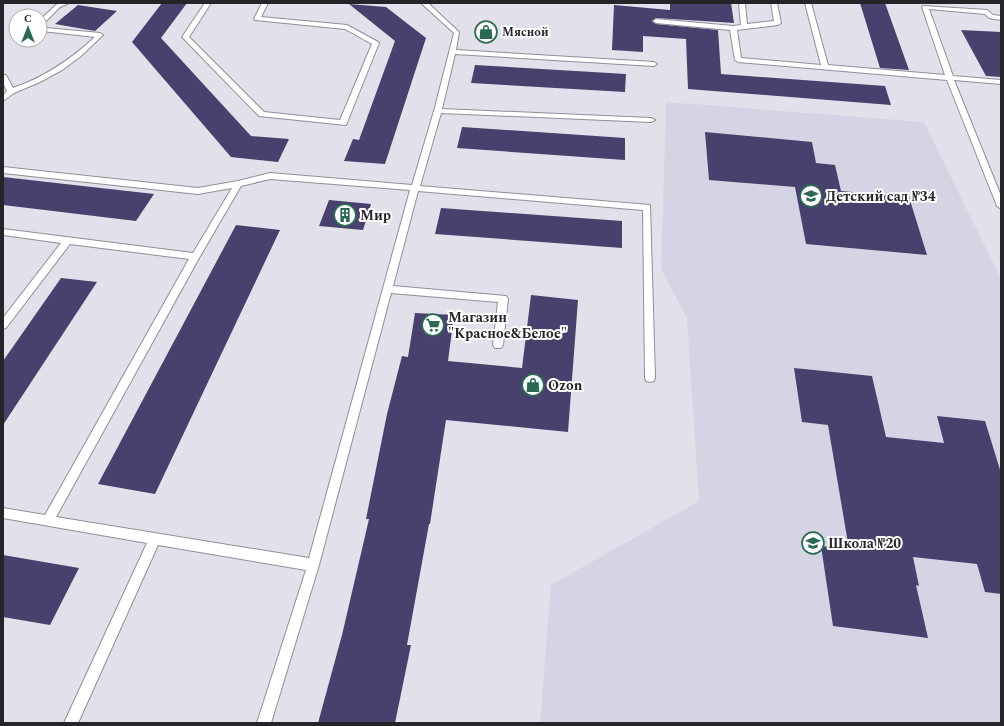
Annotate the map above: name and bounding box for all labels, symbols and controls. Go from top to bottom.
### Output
north arrow [8,8,48,48]
text: С [24,10,32,27]
shop icon: Мясной [473,19,499,45]
place label: Мясной [502,23,549,42]
school or university icon: Детский сад №34 [798,183,824,209]
place label: Детский сад №34 [826,186,936,207]
building icon: Мир [332,202,358,228]
place label: Мир [360,205,391,226]
place label: Магазин "Красное&Белое" [448,307,567,344]
supermarket icon: Магазин "Красное&Белое" [420,312,446,338]
shop icon: Ozon [520,372,546,398]
place label: Ozon [548,375,583,396]
school or university icon: Школа №20 [800,530,826,556]
place label: Школа №20 [828,533,901,554]

